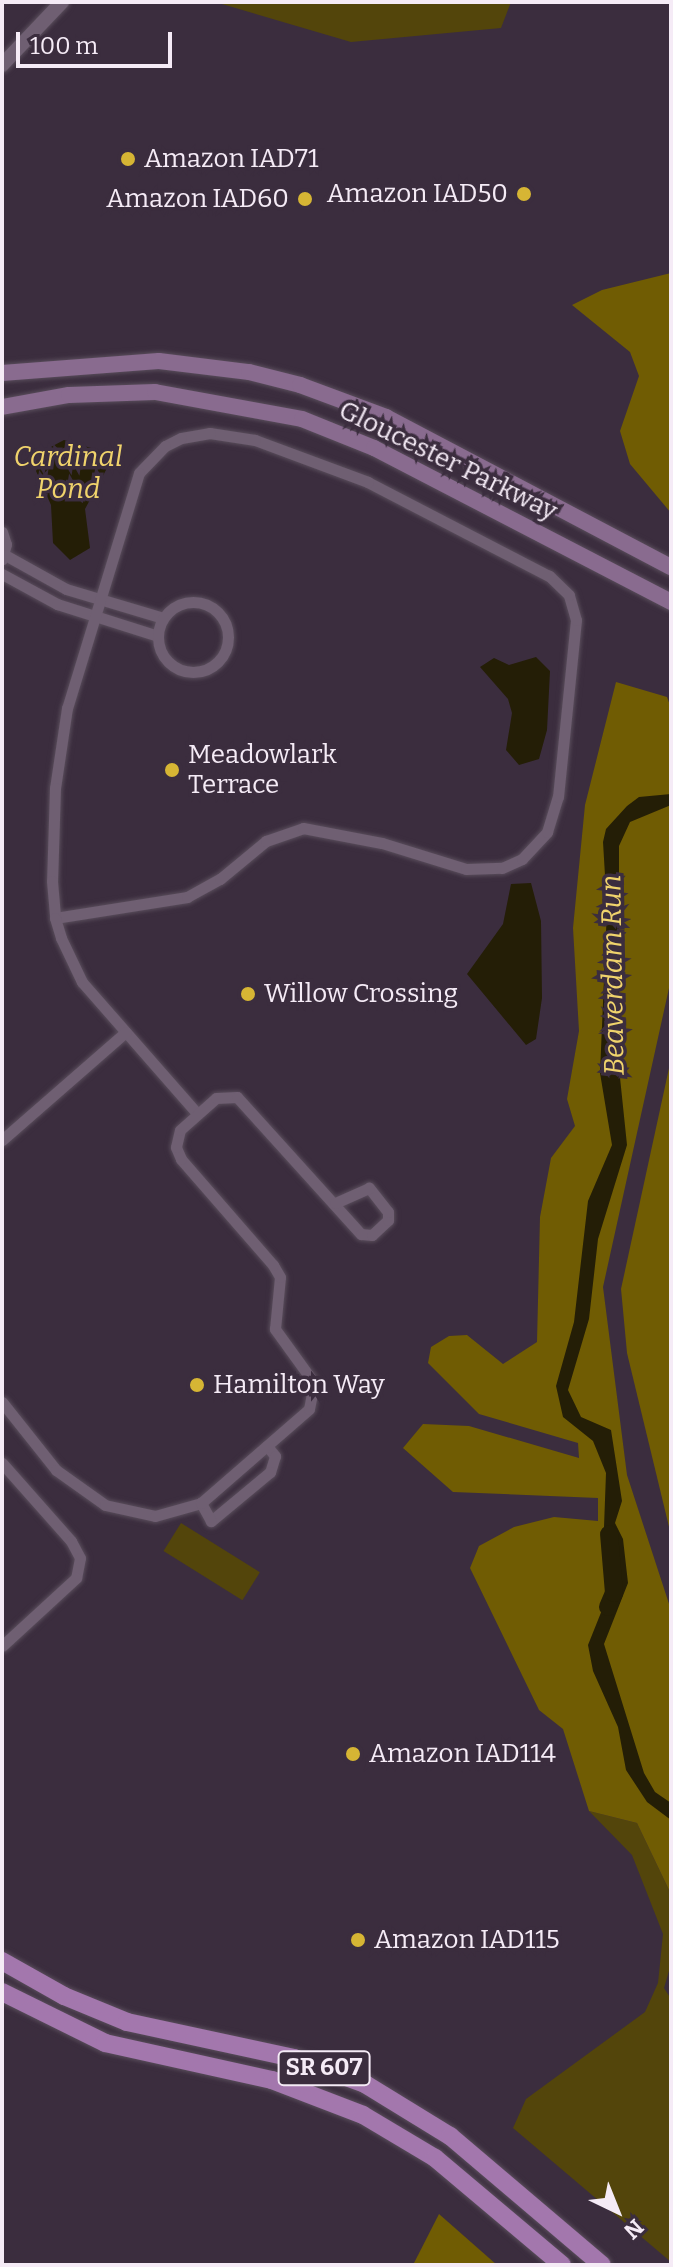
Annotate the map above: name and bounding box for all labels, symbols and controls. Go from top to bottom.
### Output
scale bar [20,16,176,66]
text: 100 m [30,32,98,60]
place label: Amazon IAD71 [144,143,319,175]
marker: Amazon IAD71 [119,150,137,168]
place label: Amazon IAD50 [327,178,508,210]
place label: Amazon IAD60 [106,183,289,215]
marker: Amazon IAD50 [515,185,533,203]
marker: Amazon IAD60 [296,190,314,208]
street label: Gloucester Parkway [334,395,562,527]
water label: Cardinal Pond [14,440,122,506]
place label: Meadowlark Terrace [188,739,337,800]
marker: Meadowlark Terrace [163,761,181,779]
water label: Beaverdam Run [594,874,632,1076]
place label: Willow Crossing [264,978,458,1010]
marker: Willow Crossing [239,985,257,1003]
place label: Hamilton Way [213,1369,385,1401]
marker: Hamilton Way [188,1376,206,1394]
place label: Amazon IAD114 [369,1738,556,1770]
marker: Amazon IAD114 [344,1745,362,1763]
place label: Amazon IAD115 [374,1924,560,1956]
marker: Amazon IAD115 [349,1931,367,1949]
road number: SR 607 [276,2048,372,2088]
north arrow [577,2171,657,2251]
text: N [618,2213,649,2245]

